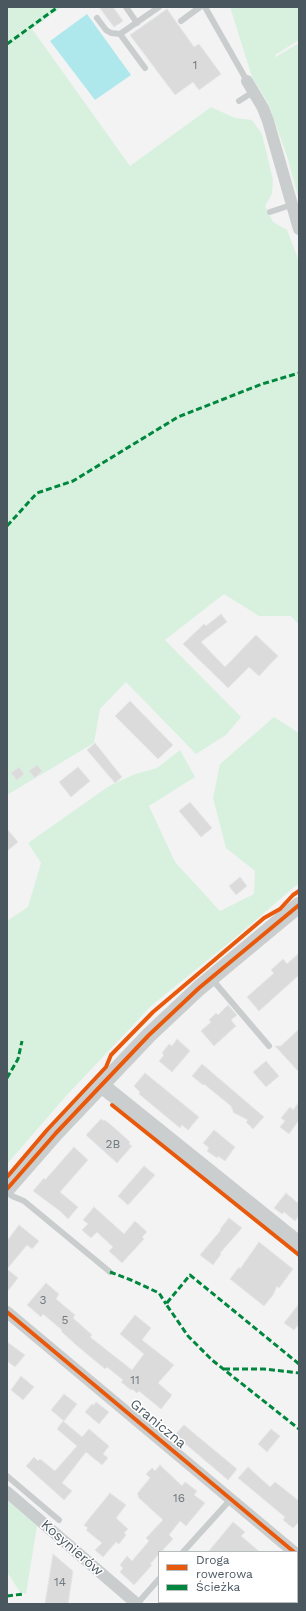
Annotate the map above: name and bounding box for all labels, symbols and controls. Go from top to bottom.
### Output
house number: 1 [193,58,197,72]
house number: 2B [106,1137,120,1151]
house number: 3 [40,1293,46,1307]
house number: 5 [62,1313,68,1327]
house number: 11 [130,1373,140,1387]
street label: Graniczna [127,1396,189,1452]
house number: 16 [173,1491,185,1505]
street label: Kosynierów [37,1516,107,1580]
legend [158,1551,298,1603]
text: Droga rowerowa [196,1553,253,1581]
house number: 14 [54,1575,66,1589]
text: Ścieżka [196,1580,240,1594]

